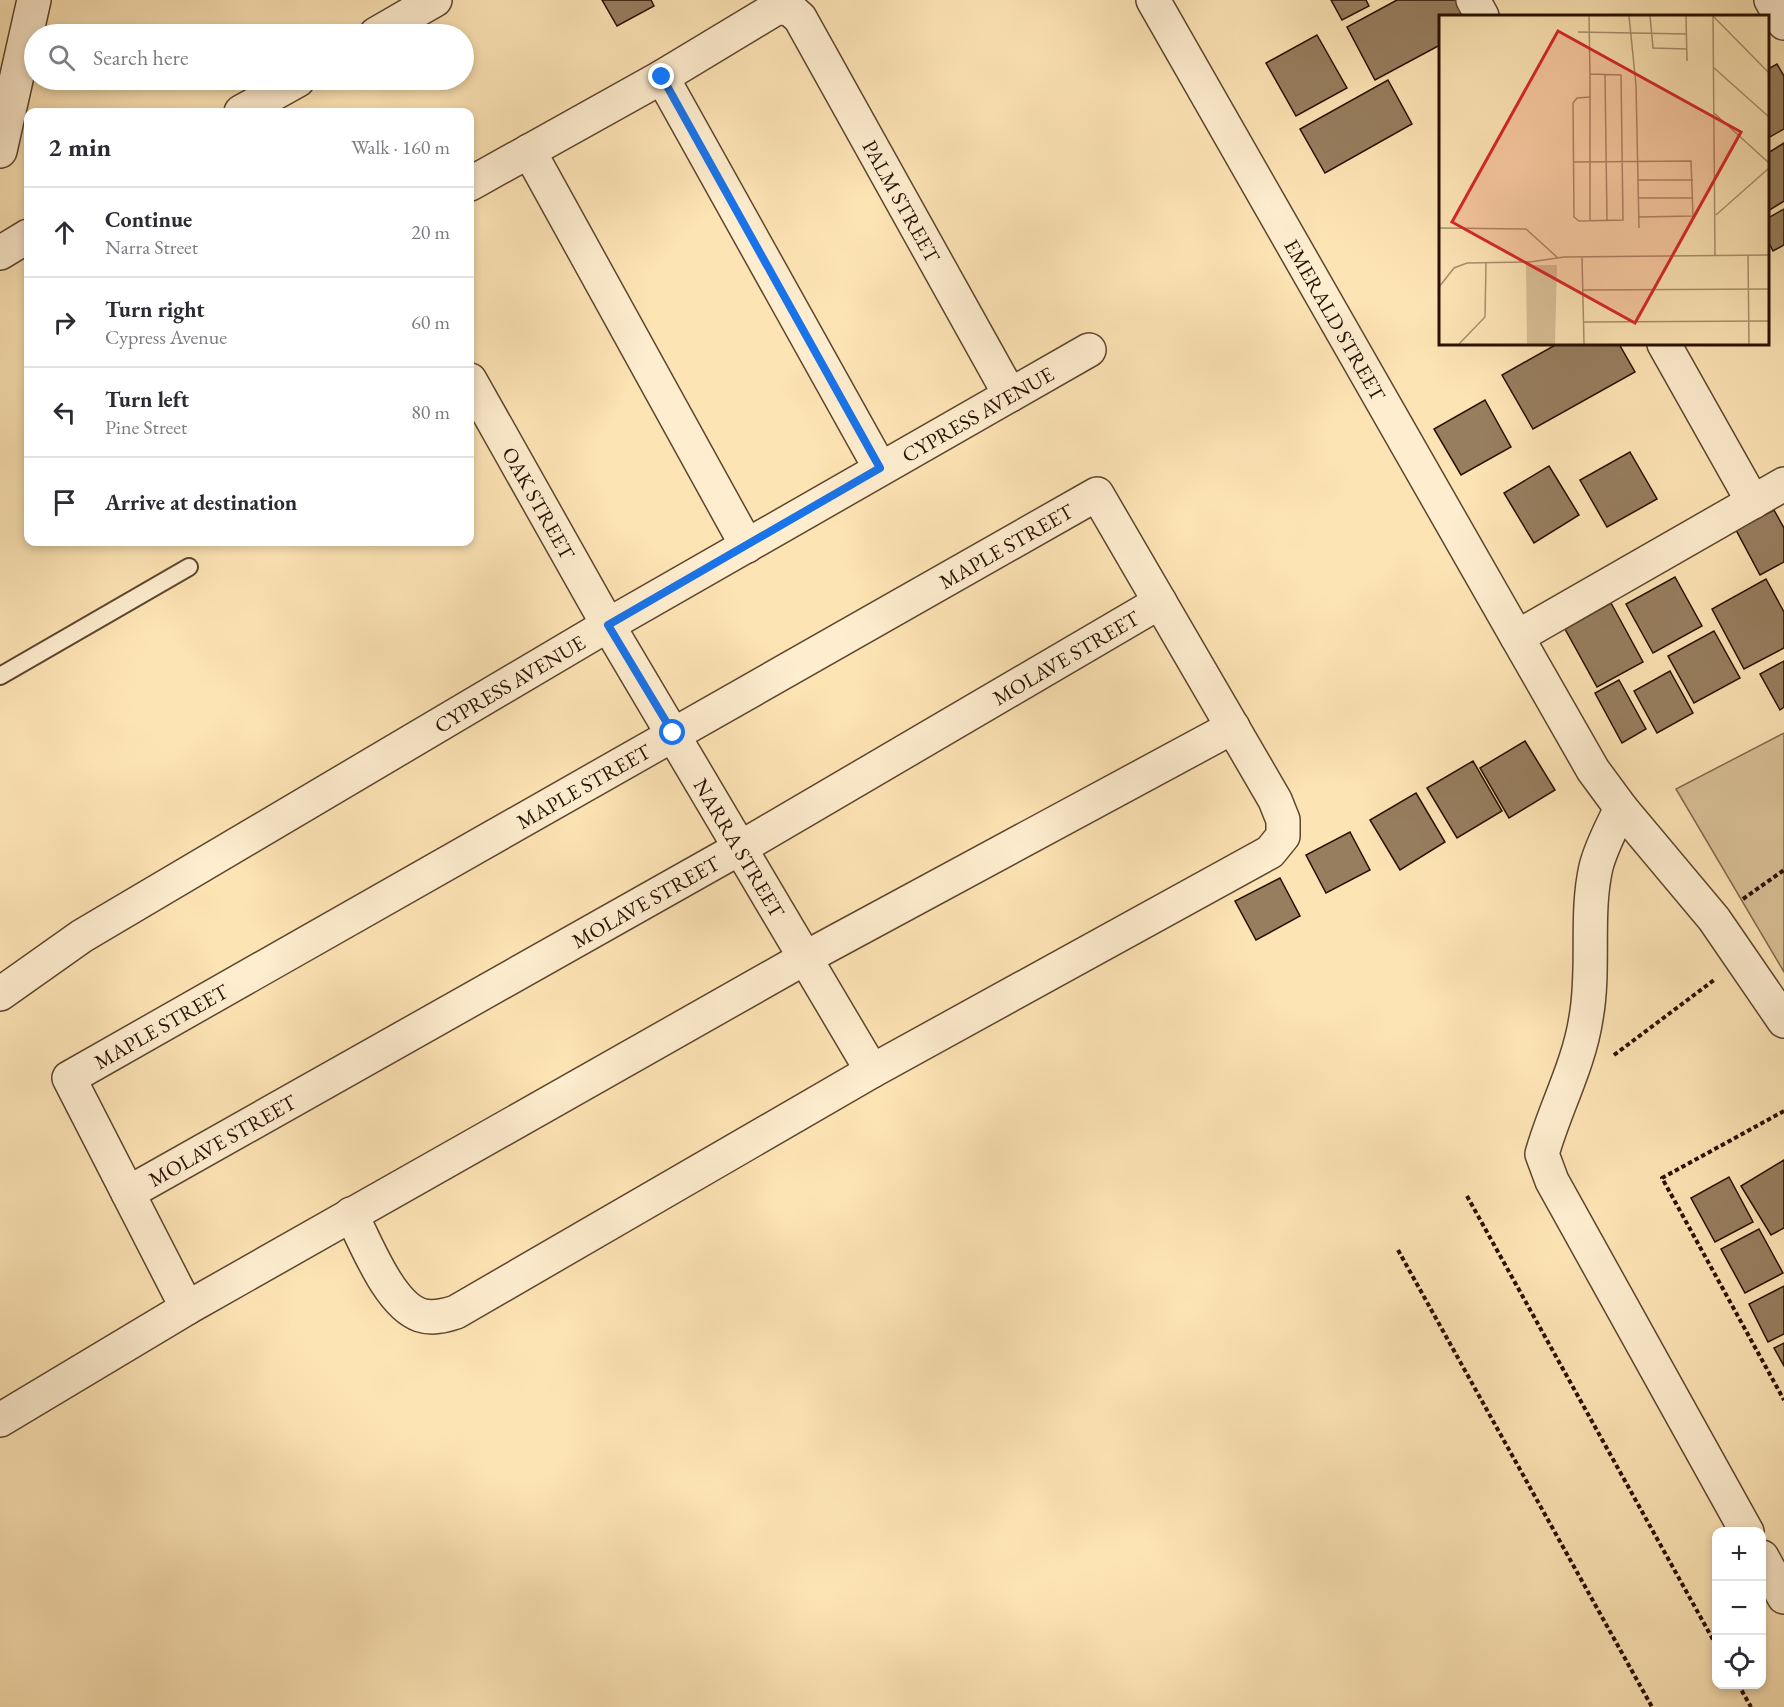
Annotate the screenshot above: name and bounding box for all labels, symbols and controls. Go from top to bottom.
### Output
inset map [1439,15,1769,345]
search box [24,24,474,90]
icon: search [45,41,78,74]
text: Search here [93,43,188,72]
route end [648,63,674,89]
text: 2 min [48,130,111,164]
text: Walk · 160 m [351,134,450,160]
street label: PALM STREET [857,135,947,268]
text: Continue [105,205,192,234]
icon: ahead [48,216,81,249]
text: 20 m [411,219,450,245]
text: Narra Street [105,234,198,260]
street label: EMERALD STREET [1279,234,1393,406]
text: Turn right [105,295,204,324]
icon: right [48,306,81,339]
text: 60 m [411,309,450,335]
text: Cypress Avenue [105,324,227,350]
street label: CYPRESS AVENUE [897,360,1058,468]
text: Turn left [105,385,189,414]
icon: left [48,396,81,429]
text: 80 m [411,399,450,425]
text: Pine Street [105,414,187,440]
street label: OAK STREET [497,442,582,565]
icon: arrive [48,486,81,519]
text: Arrive at destination [105,488,297,517]
street label: MAPLE STREET [934,497,1079,595]
street label: MOLAVE STREET [987,603,1145,711]
street label: CYPRESS AVENUE [429,628,590,738]
route start [659,719,685,745]
street label: MAPLE STREET [511,737,656,835]
street label: NARRA STREET [688,773,792,923]
street label: MOLAVE STREET [567,848,725,954]
street label: MAPLE STREET [89,977,233,1075]
street label: MOLAVE STREET [143,1087,302,1192]
map controls [1712,1527,1766,1689]
button: + [1712,1527,1766,1581]
button: − [1712,1581,1766,1635]
button: locate [1712,1635,1766,1689]

